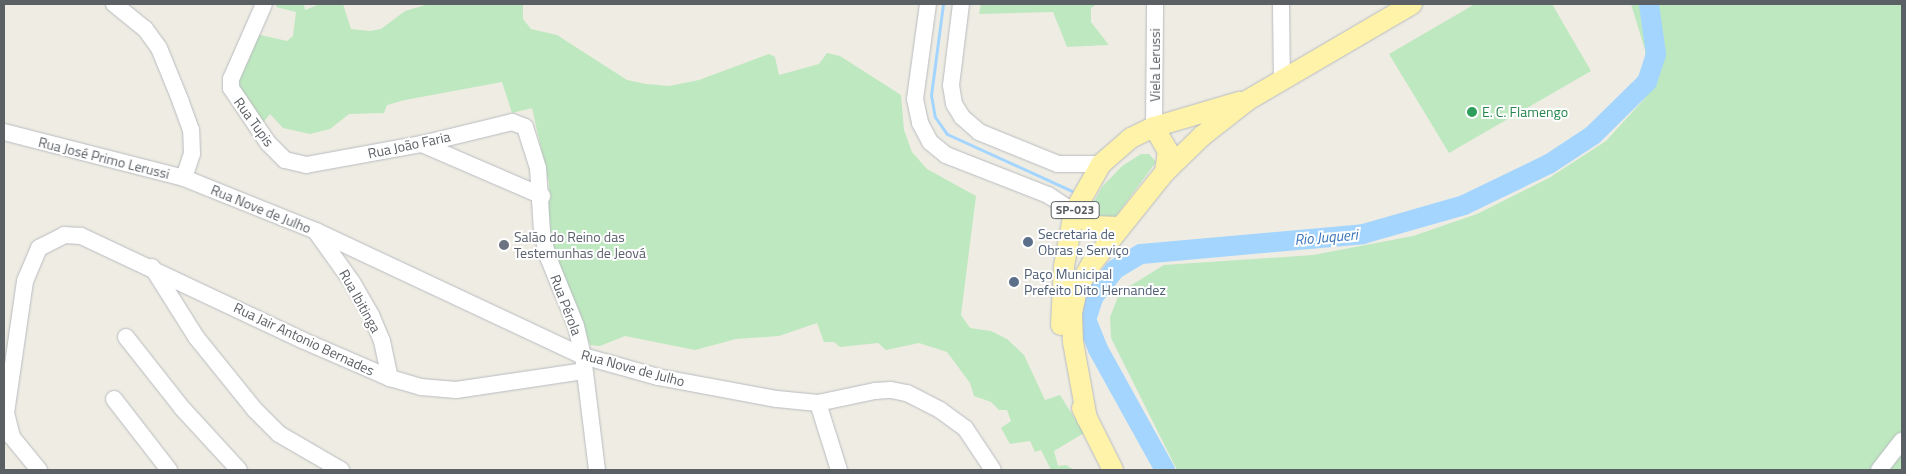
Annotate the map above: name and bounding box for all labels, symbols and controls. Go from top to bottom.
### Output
street label: Viela Lerussi [1147,28,1163,102]
street label: Rua Tupis [231,94,277,150]
place label: E. C. Flamengo [1482,104,1568,120]
marker: E. C. Flamengo [1466,106,1478,118]
street label: Rua João Faria [366,128,452,162]
street label: Rua José Primo Lerussi [37,134,171,182]
street label: Rua Nove de Julho [208,181,314,237]
road number: SP-023 [1050,200,1100,220]
water label: Rio Juqueri [1294,225,1358,249]
place label: Secretaria de Obras e Serviço [1038,226,1129,258]
place label: Salão do Reino das Testemunhas de Jeová [514,229,646,262]
marker: Secretaria de Obras e Serviço [1022,236,1034,248]
marker: Salão do Reino das Testemunhas de Jeová [498,239,510,251]
street label: Rua Ibitinga [336,266,384,336]
place label: Paço Municipal Prefeito Dito Hernandez [1024,266,1166,298]
street label: Rua Pérola [547,272,585,338]
marker: Paço Municipal Prefeito Dito Hernandez [1008,276,1020,288]
street label: Rua Jair Antonio Bernades [231,299,377,379]
street label: Rua Nove de Julho [579,346,687,390]

